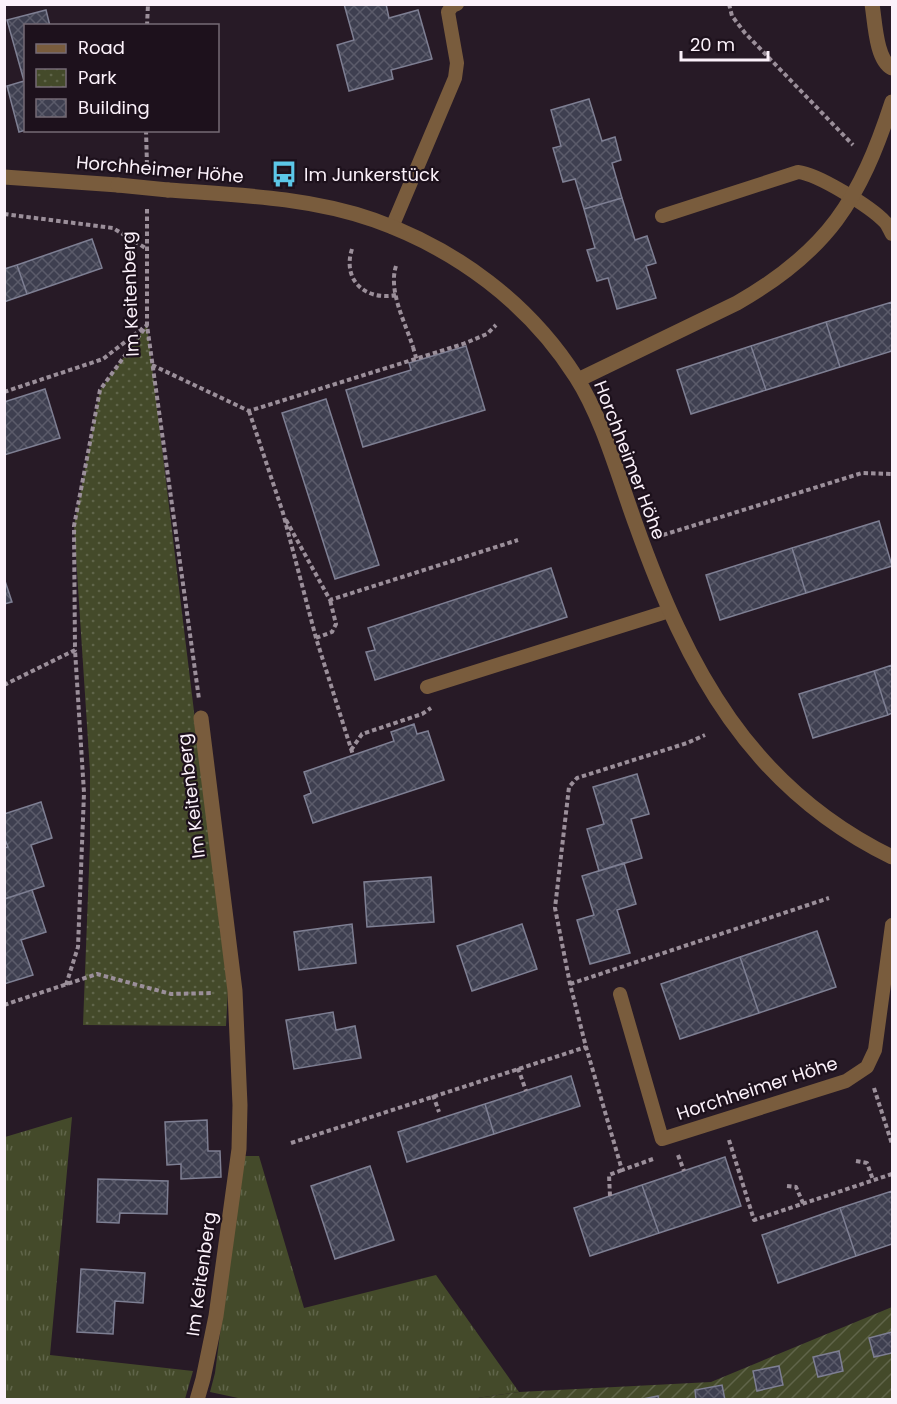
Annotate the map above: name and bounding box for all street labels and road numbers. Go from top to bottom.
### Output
street label: Horchheimer Höhe [75,149,245,189]
street label: Im Keitenberg [115,231,145,357]
street label: Horchheimer Höhe [588,377,672,543]
street label: Im Keitenberg [171,732,211,860]
street label: Horchheimer Höhe [673,1050,841,1126]
street label: Im Keitenberg [180,1210,222,1338]

